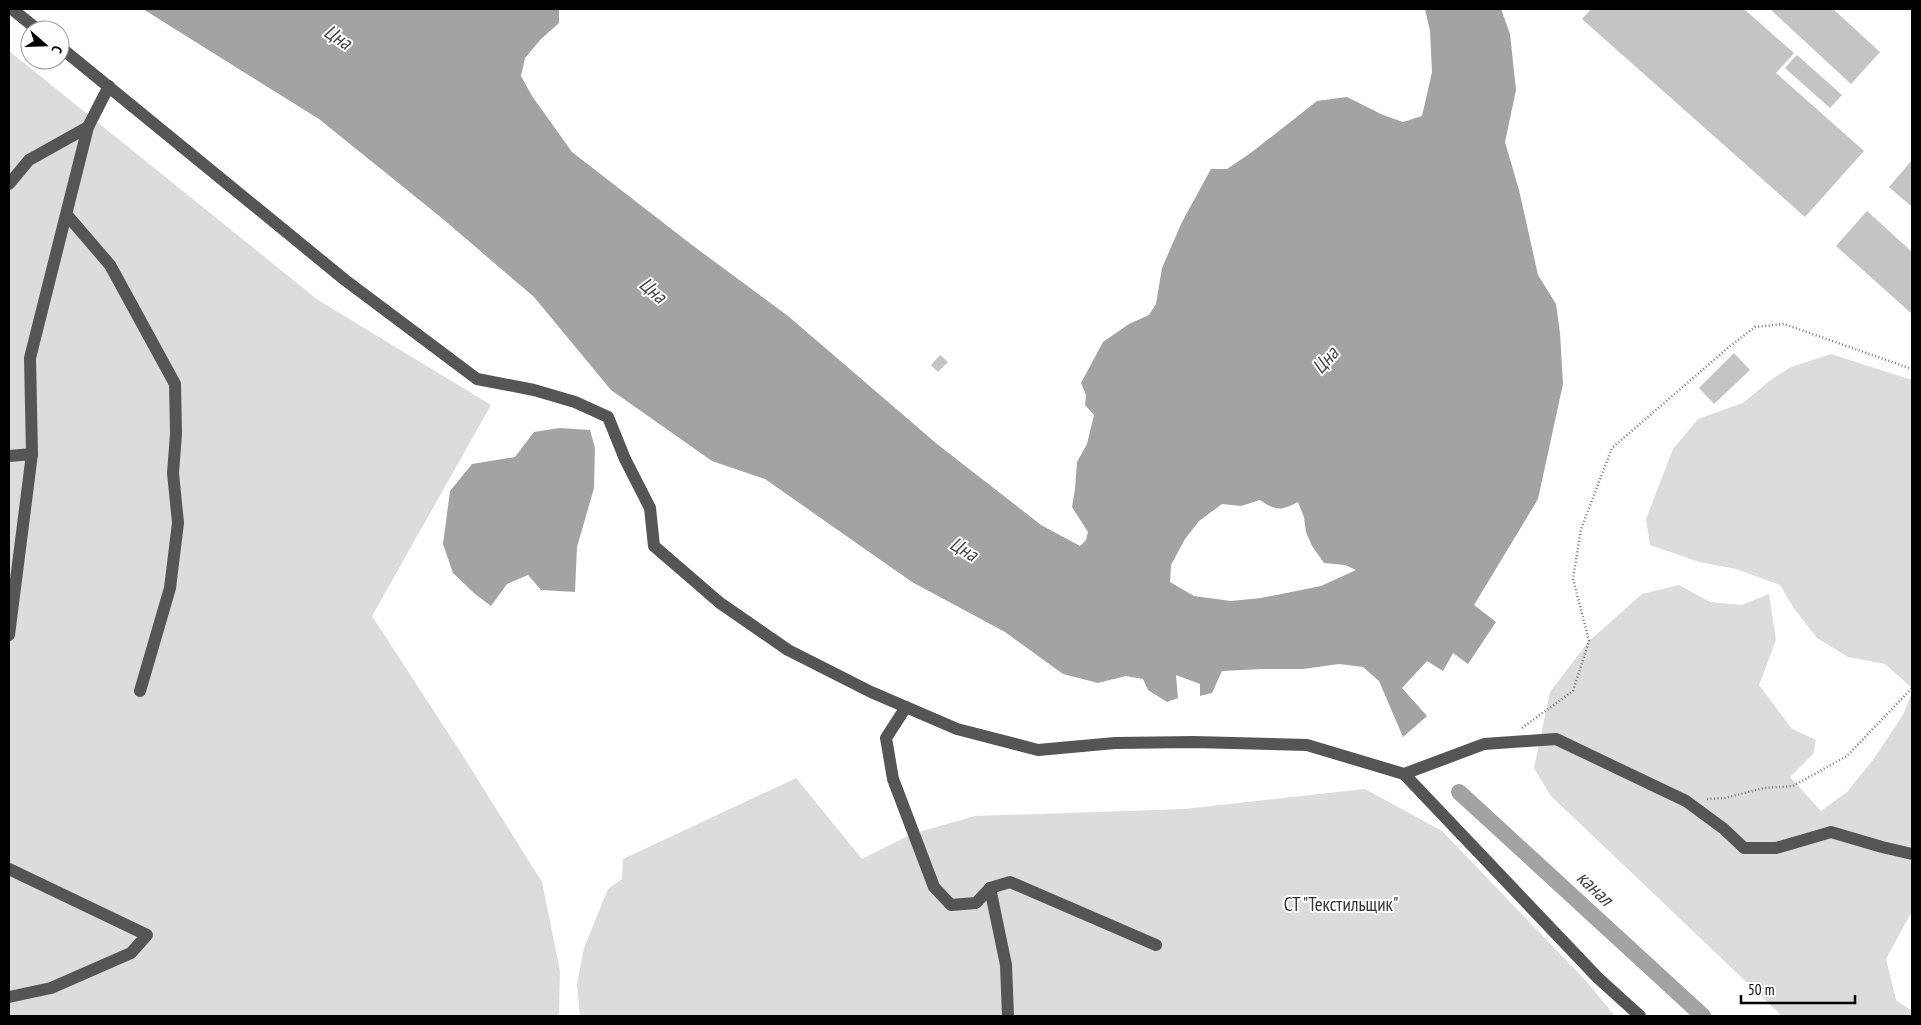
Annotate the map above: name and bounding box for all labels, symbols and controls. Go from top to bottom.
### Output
water label: Цна [319,19,358,56]
north arrow [20,20,70,70]
text: С [47,43,67,56]
water label: Цна [634,271,673,310]
water label: Цна [1306,340,1345,379]
water label: Цна [945,531,983,568]
water label: канал [1571,865,1620,913]
park label: СТ "Текстильщик" [1284,892,1398,916]
scale bar [1741,972,1855,1004]
text: 50 m [1748,980,1774,999]

